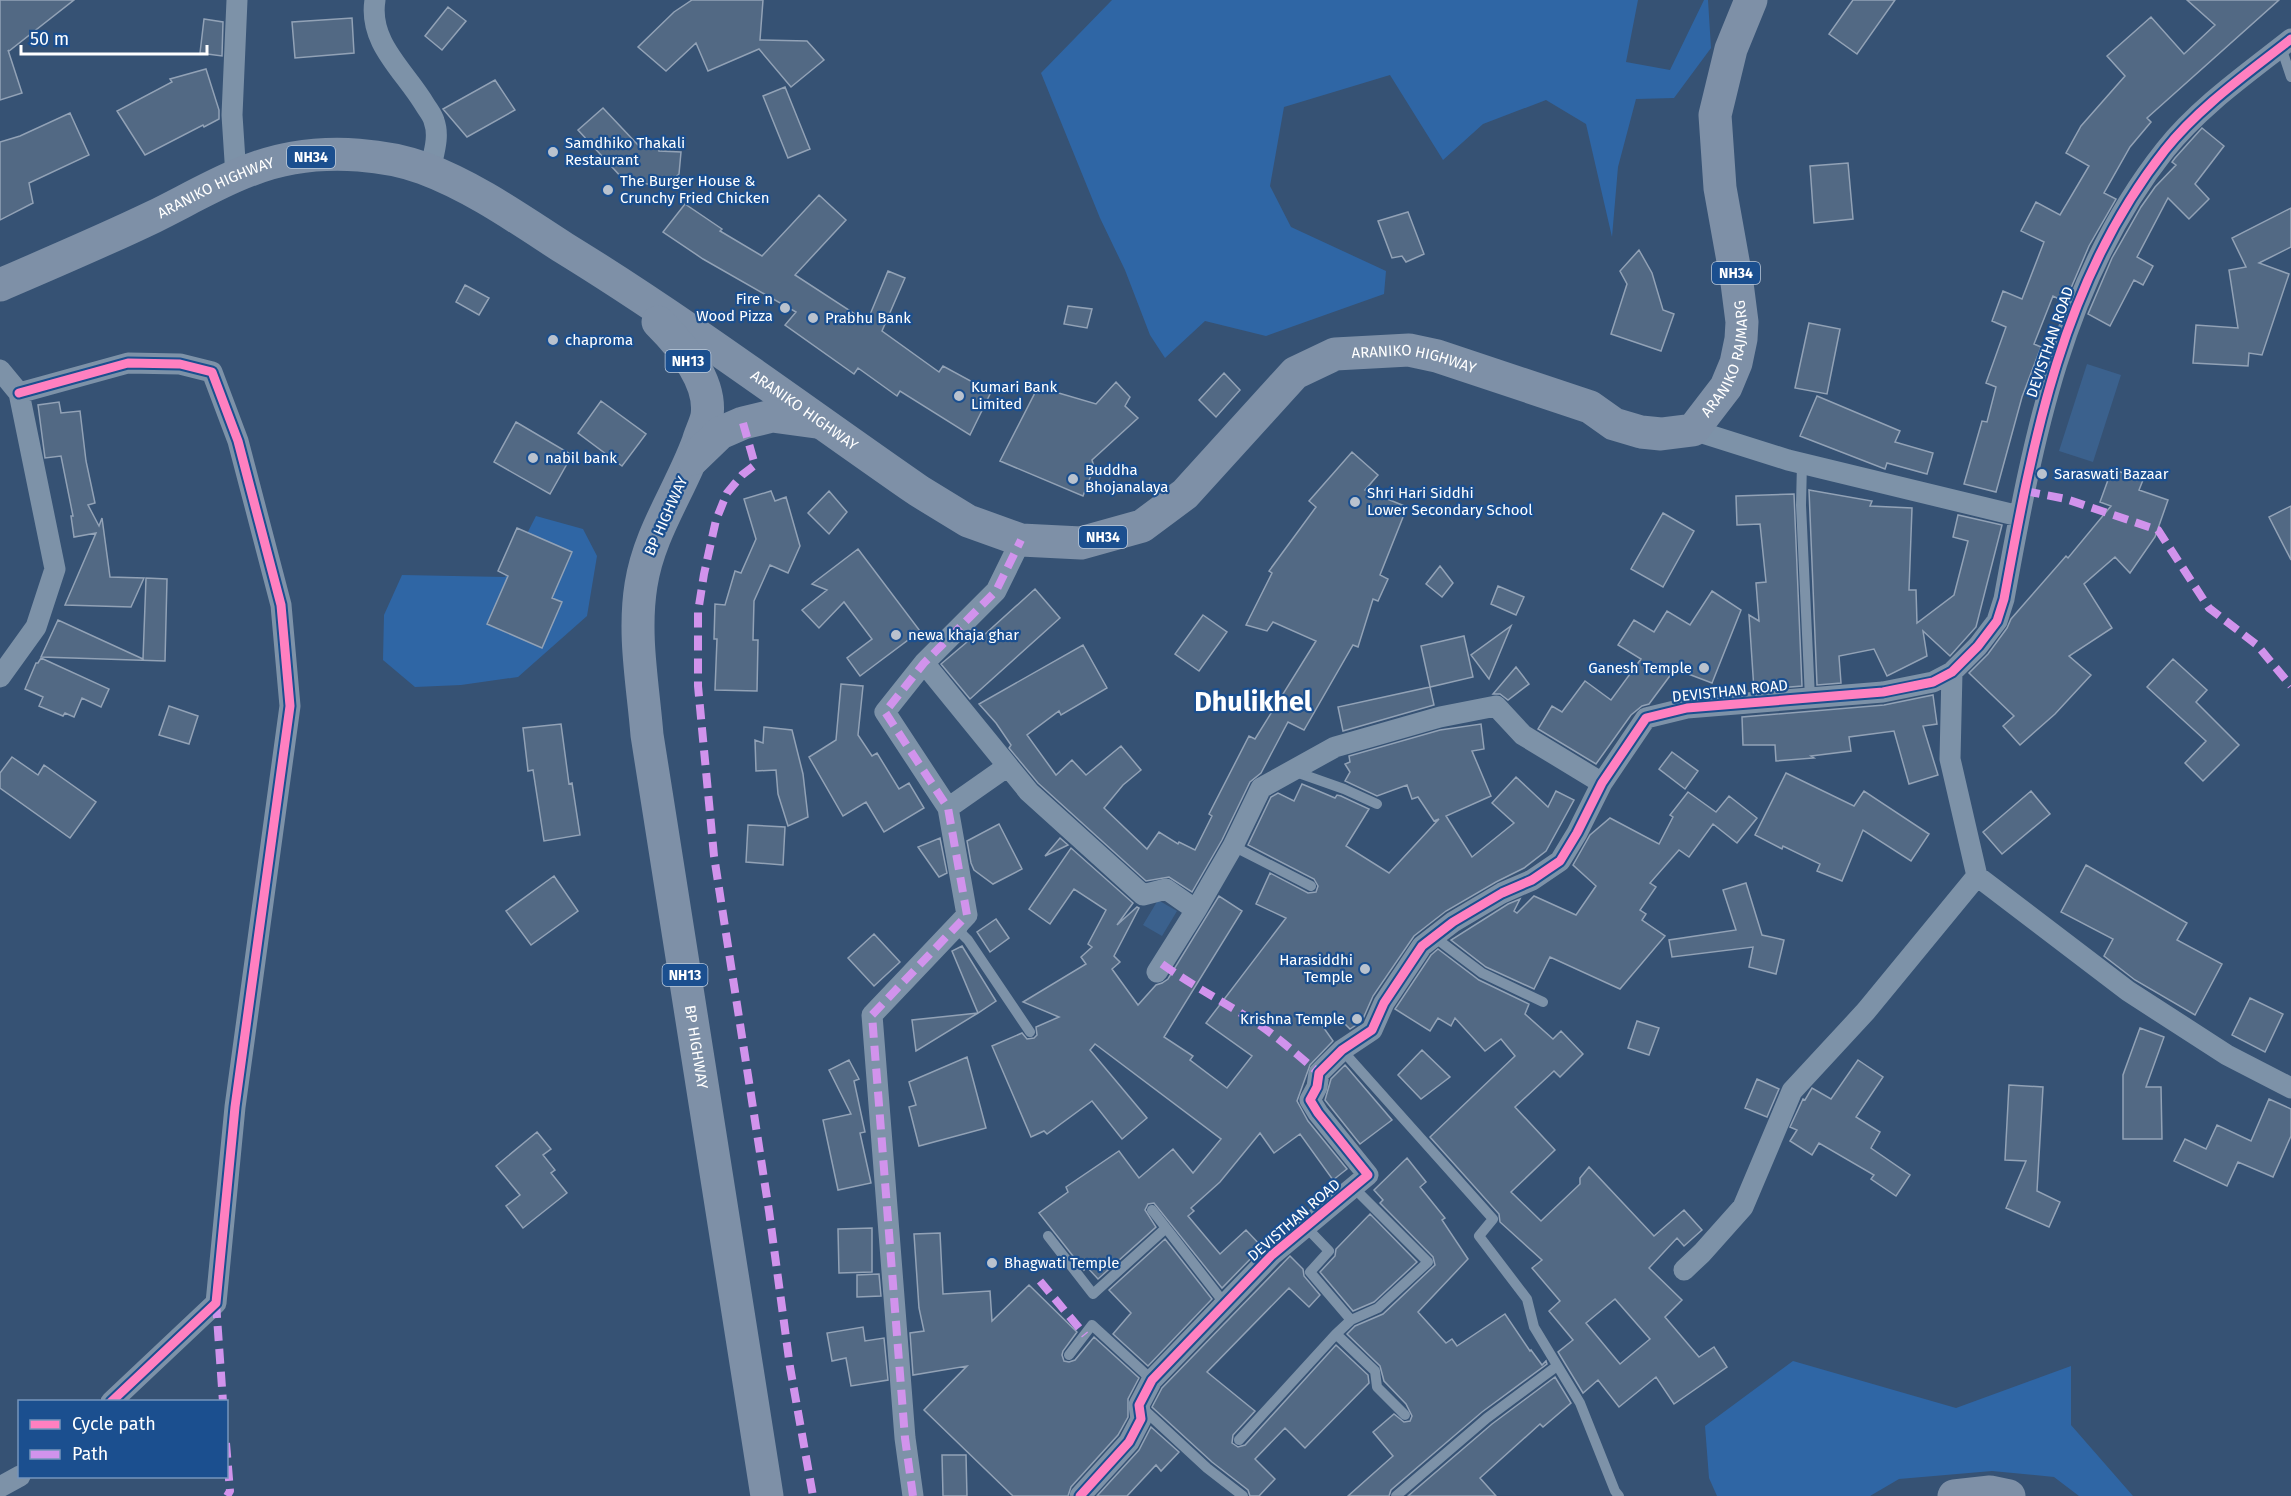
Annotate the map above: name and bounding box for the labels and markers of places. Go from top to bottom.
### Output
place label: Samdhiko Thakali Restaurant [565,134,685,169]
marker: Samdhiko Thakali Restaurant [546,145,560,159]
place label: The Burger House & Crunchy Fried Chicken [620,172,770,207]
marker: The Burger House & Crunchy Fried Chicken [601,183,615,197]
place label: Fire n Wood Pizza [696,290,773,325]
marker: Fire n Wood Pizza [778,301,792,315]
place label: Prabhu Bank [825,309,911,327]
marker: Prabhu Bank [806,311,820,325]
place label: chaproma [565,331,633,349]
marker: chaproma [546,333,560,347]
place label: Kumari Bank Limited [971,378,1058,413]
marker: Kumari Bank Limited [952,389,966,403]
place label: nabil bank [545,449,617,467]
marker: nabil bank [526,451,540,465]
place label: Buddha Bhojanalaya [1085,461,1168,496]
place label: Saraswati Bazaar [2054,465,2169,483]
marker: Saraswati Bazaar [2035,467,2049,481]
marker: Buddha Bhojanalaya [1066,472,1080,486]
place label: Shri Hari Siddhi Lower Secondary School [1367,484,1533,519]
marker: Shri Hari Siddhi Lower Secondary School [1348,495,1362,509]
place label: newa khaja ghar [908,626,1019,644]
marker: newa khaja ghar [889,628,903,642]
place label: Ganesh Temple [1588,659,1692,677]
marker: Ganesh Temple [1697,661,1711,675]
place label: Harasiddhi Temple [1279,951,1353,986]
marker: Harasiddhi Temple [1358,962,1372,976]
place label: Krishna Temple [1240,1010,1345,1028]
marker: Krishna Temple [1350,1012,1364,1026]
place label: Bhagwati Temple [1004,1254,1119,1272]
marker: Bhagwati Temple [985,1256,999,1270]

